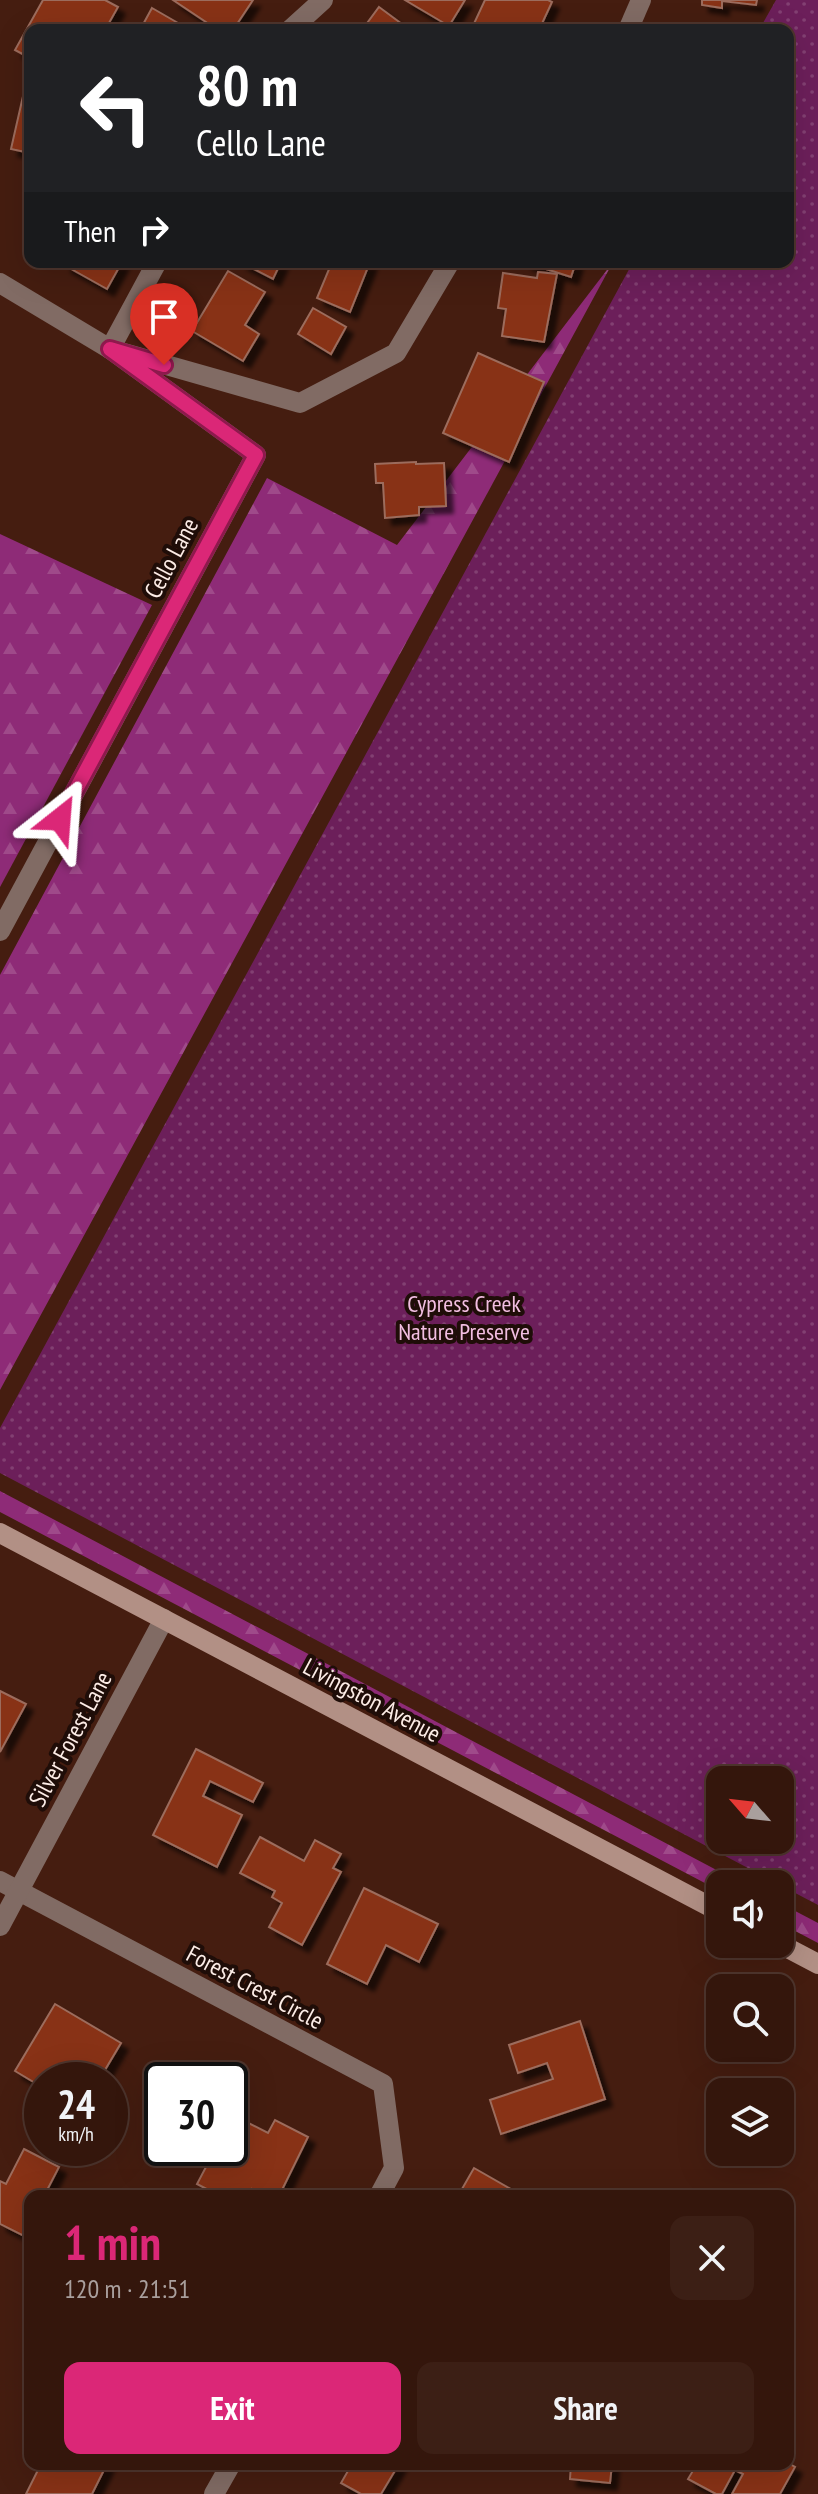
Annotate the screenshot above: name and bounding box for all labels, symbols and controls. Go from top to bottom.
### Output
text: 80 m [196,49,298,121]
icon: left [64,56,168,160]
text: Cello Lane [196,119,326,166]
icon: right [132,208,176,252]
text: Then [64,211,116,250]
pin [130,283,198,365]
icon: arrive [142,295,186,339]
street label: Cello Lane [137,513,205,603]
position arrow [18,777,102,861]
park label: Cypress Creek Nature Preserve [398,1288,530,1347]
street label: Livingston Avenue [298,1651,446,1749]
street label: Silver Forest Lane [22,1666,118,1812]
north arrow [706,1766,794,1854]
map controls [706,1766,794,2166]
button: sound [706,1870,794,1958]
street label: Forest Crest Circle [181,1938,329,2036]
button: search [706,1974,794,2062]
speed limit sign: 30 [144,2062,248,2166]
text: 24 [57,2078,95,2130]
button: layers [706,2078,794,2166]
text: km/h [58,2121,94,2147]
text: 1 min [64,2211,161,2273]
button: close [670,2216,754,2300]
text: 120 m · 21:51 [64,2272,190,2305]
button: Exit [64,2362,401,2454]
button: Share [417,2362,754,2454]

